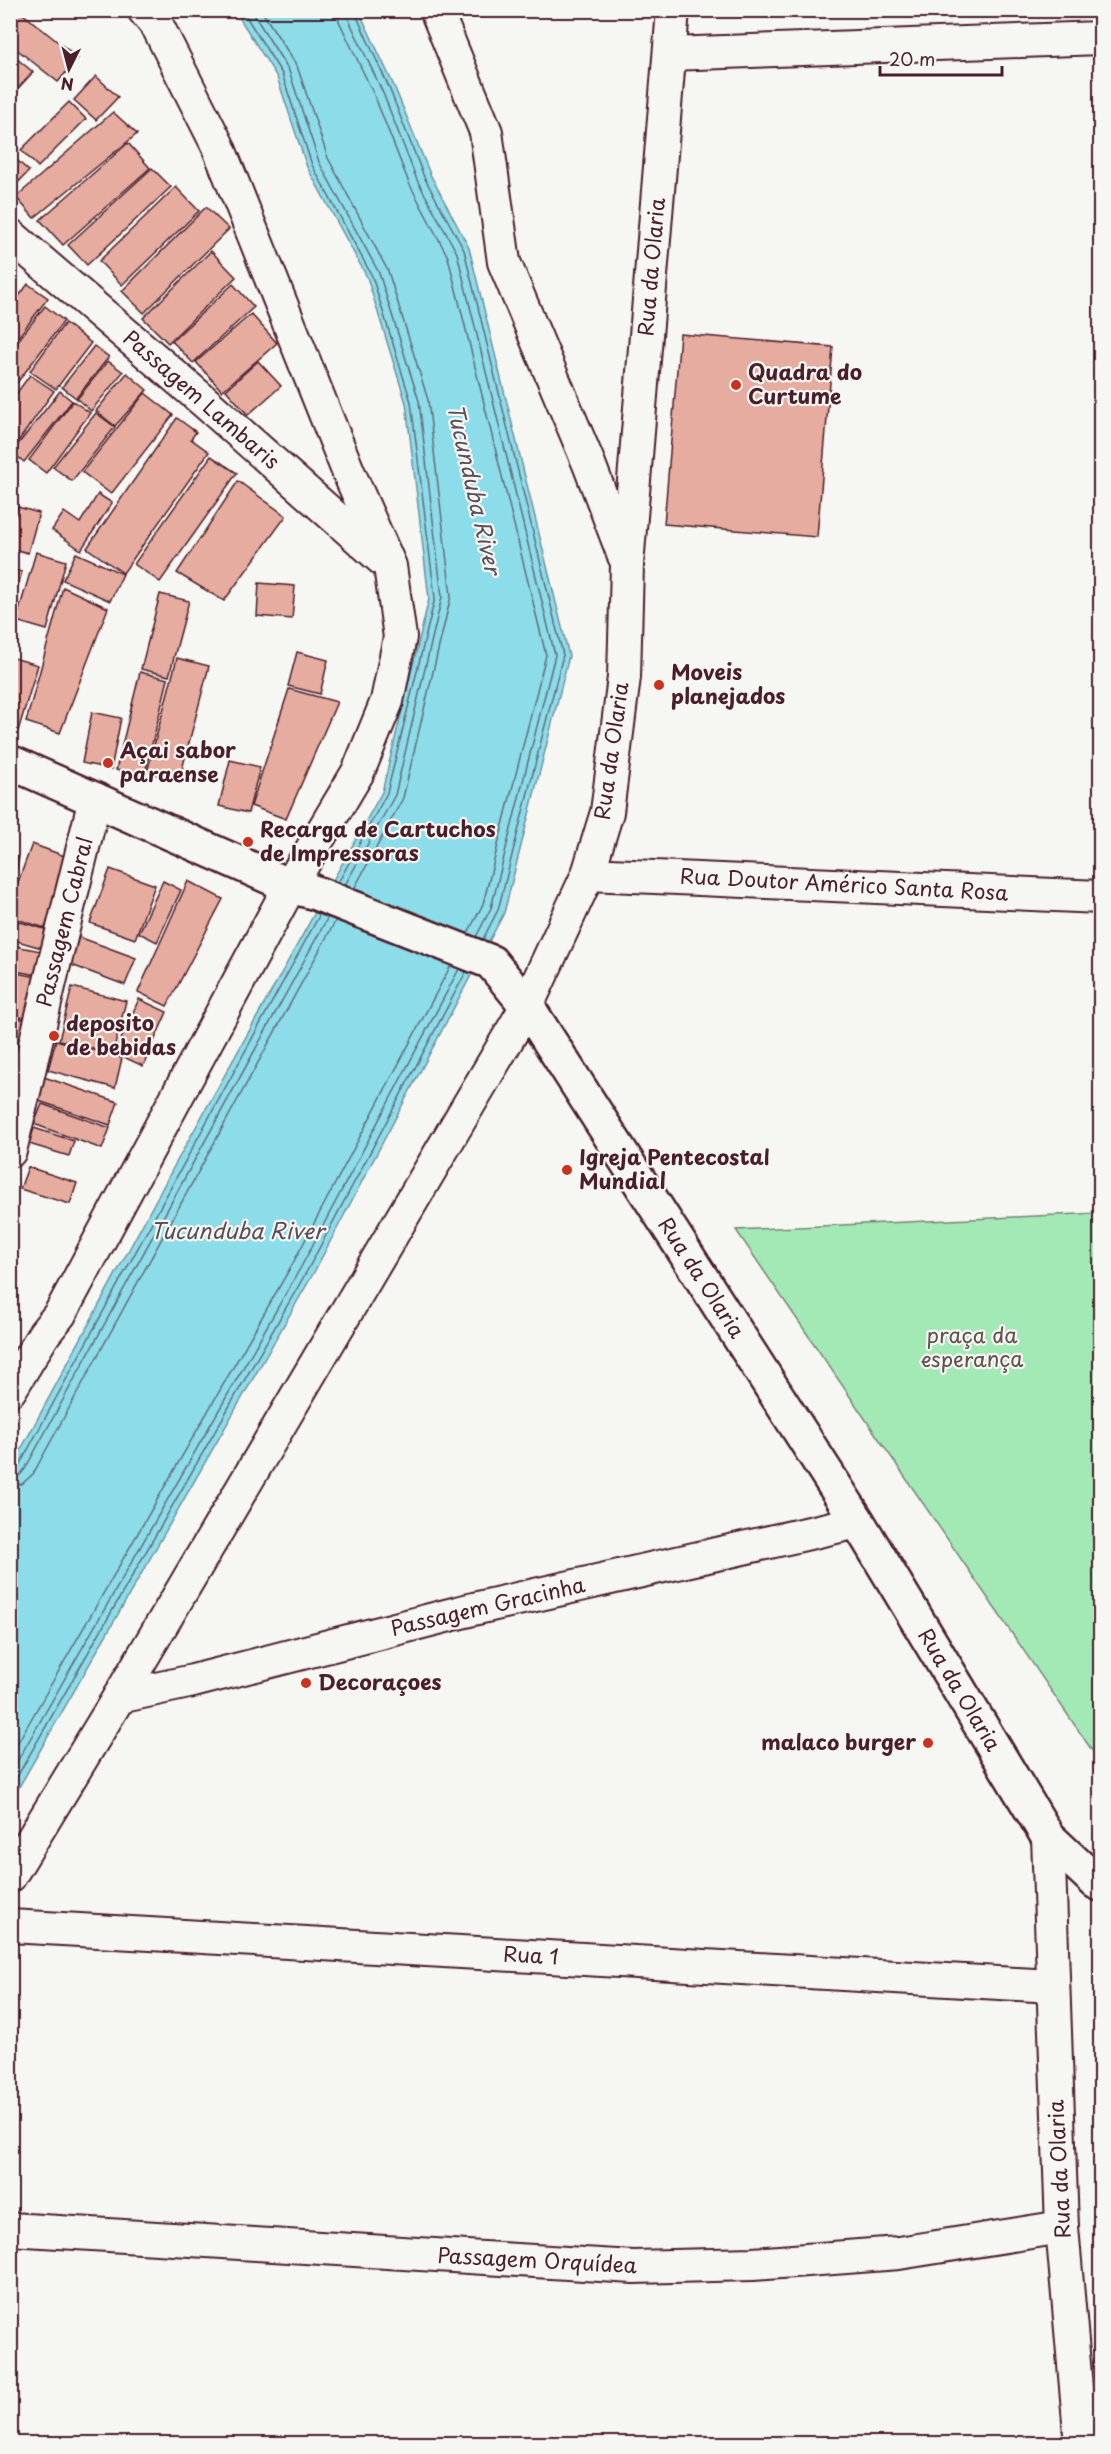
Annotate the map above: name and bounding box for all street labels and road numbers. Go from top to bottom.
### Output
street label: Rua da Olaria [628,196,672,337]
street label: Passagem Lambaris [117,321,288,476]
street label: Rua da Olaria [585,680,636,822]
street label: Passagem Cabral [26,833,100,1010]
street label: Rua Doutor Américo Santa Rosa [679,858,1009,908]
street label: Rua da Olaria [651,1210,754,1344]
street label: Passagem Gracinha [387,1567,588,1643]
street label: Rua da Olaria [911,1621,1010,1757]
street label: Rua 1 [502,1937,560,1971]
street label: Rua da Olaria [1038,2099,1078,2239]
street label: Passagem Orquídea [437,2238,638,2280]

